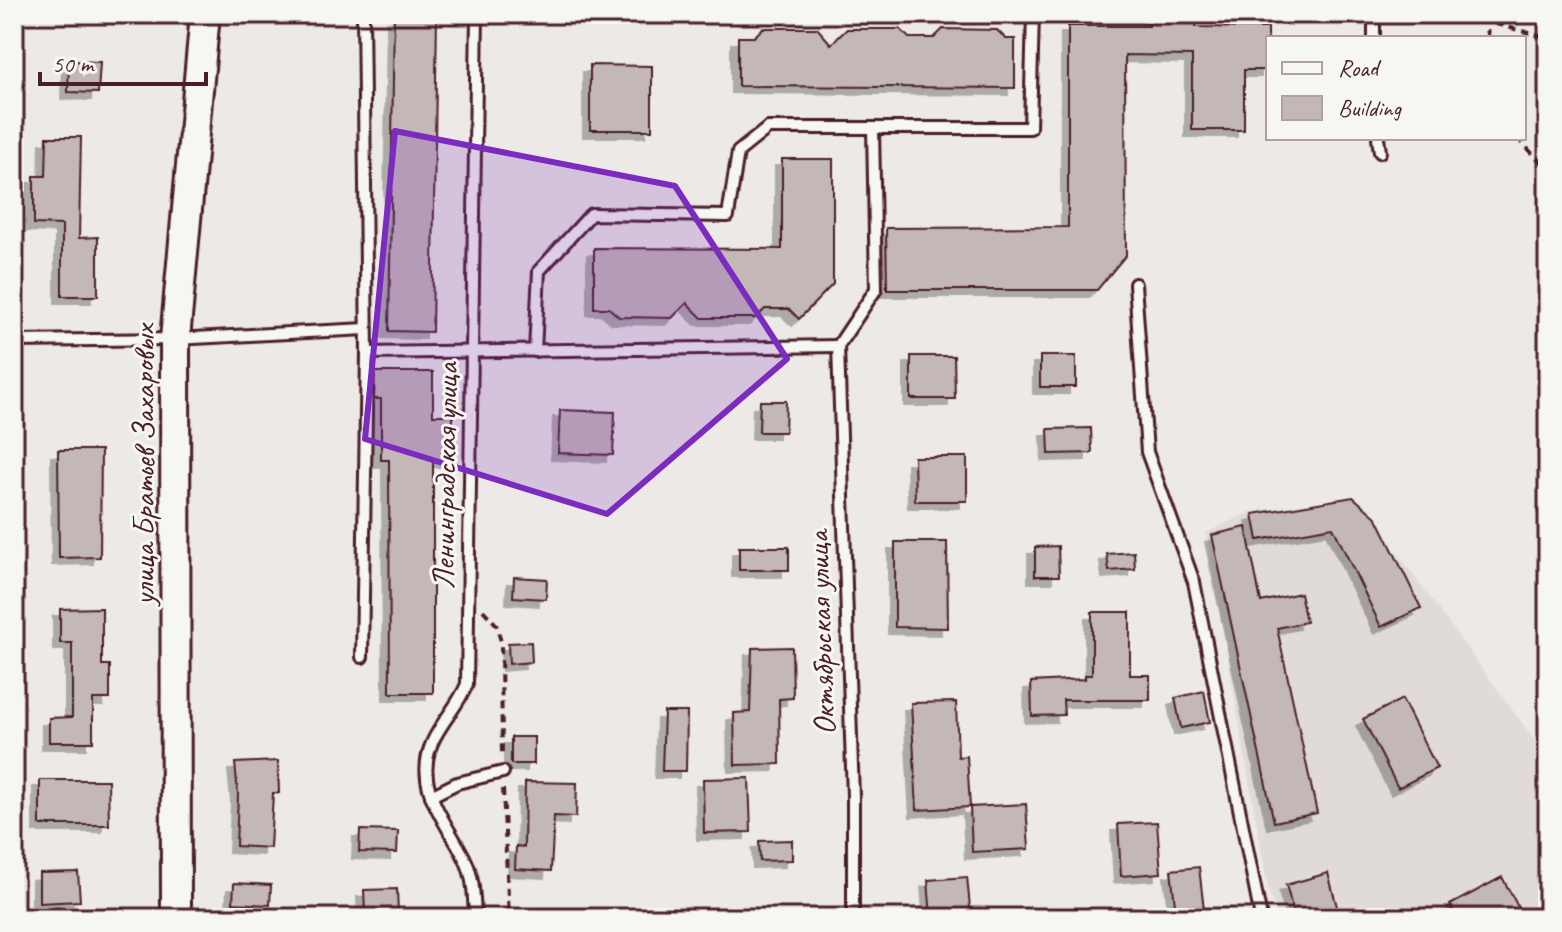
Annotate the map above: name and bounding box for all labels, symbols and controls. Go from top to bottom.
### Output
scale bar [40,36,206,86]
legend [1266,36,1526,140]
text: 50 m [52,49,95,79]
text: Road [1338,53,1382,83]
text: Building [1338,93,1403,123]
street label: улица Братьев Захаровых [123,322,164,607]
street label: Ленинградская улица [423,360,468,590]
street label: Октябрьская улица [797,527,845,736]

